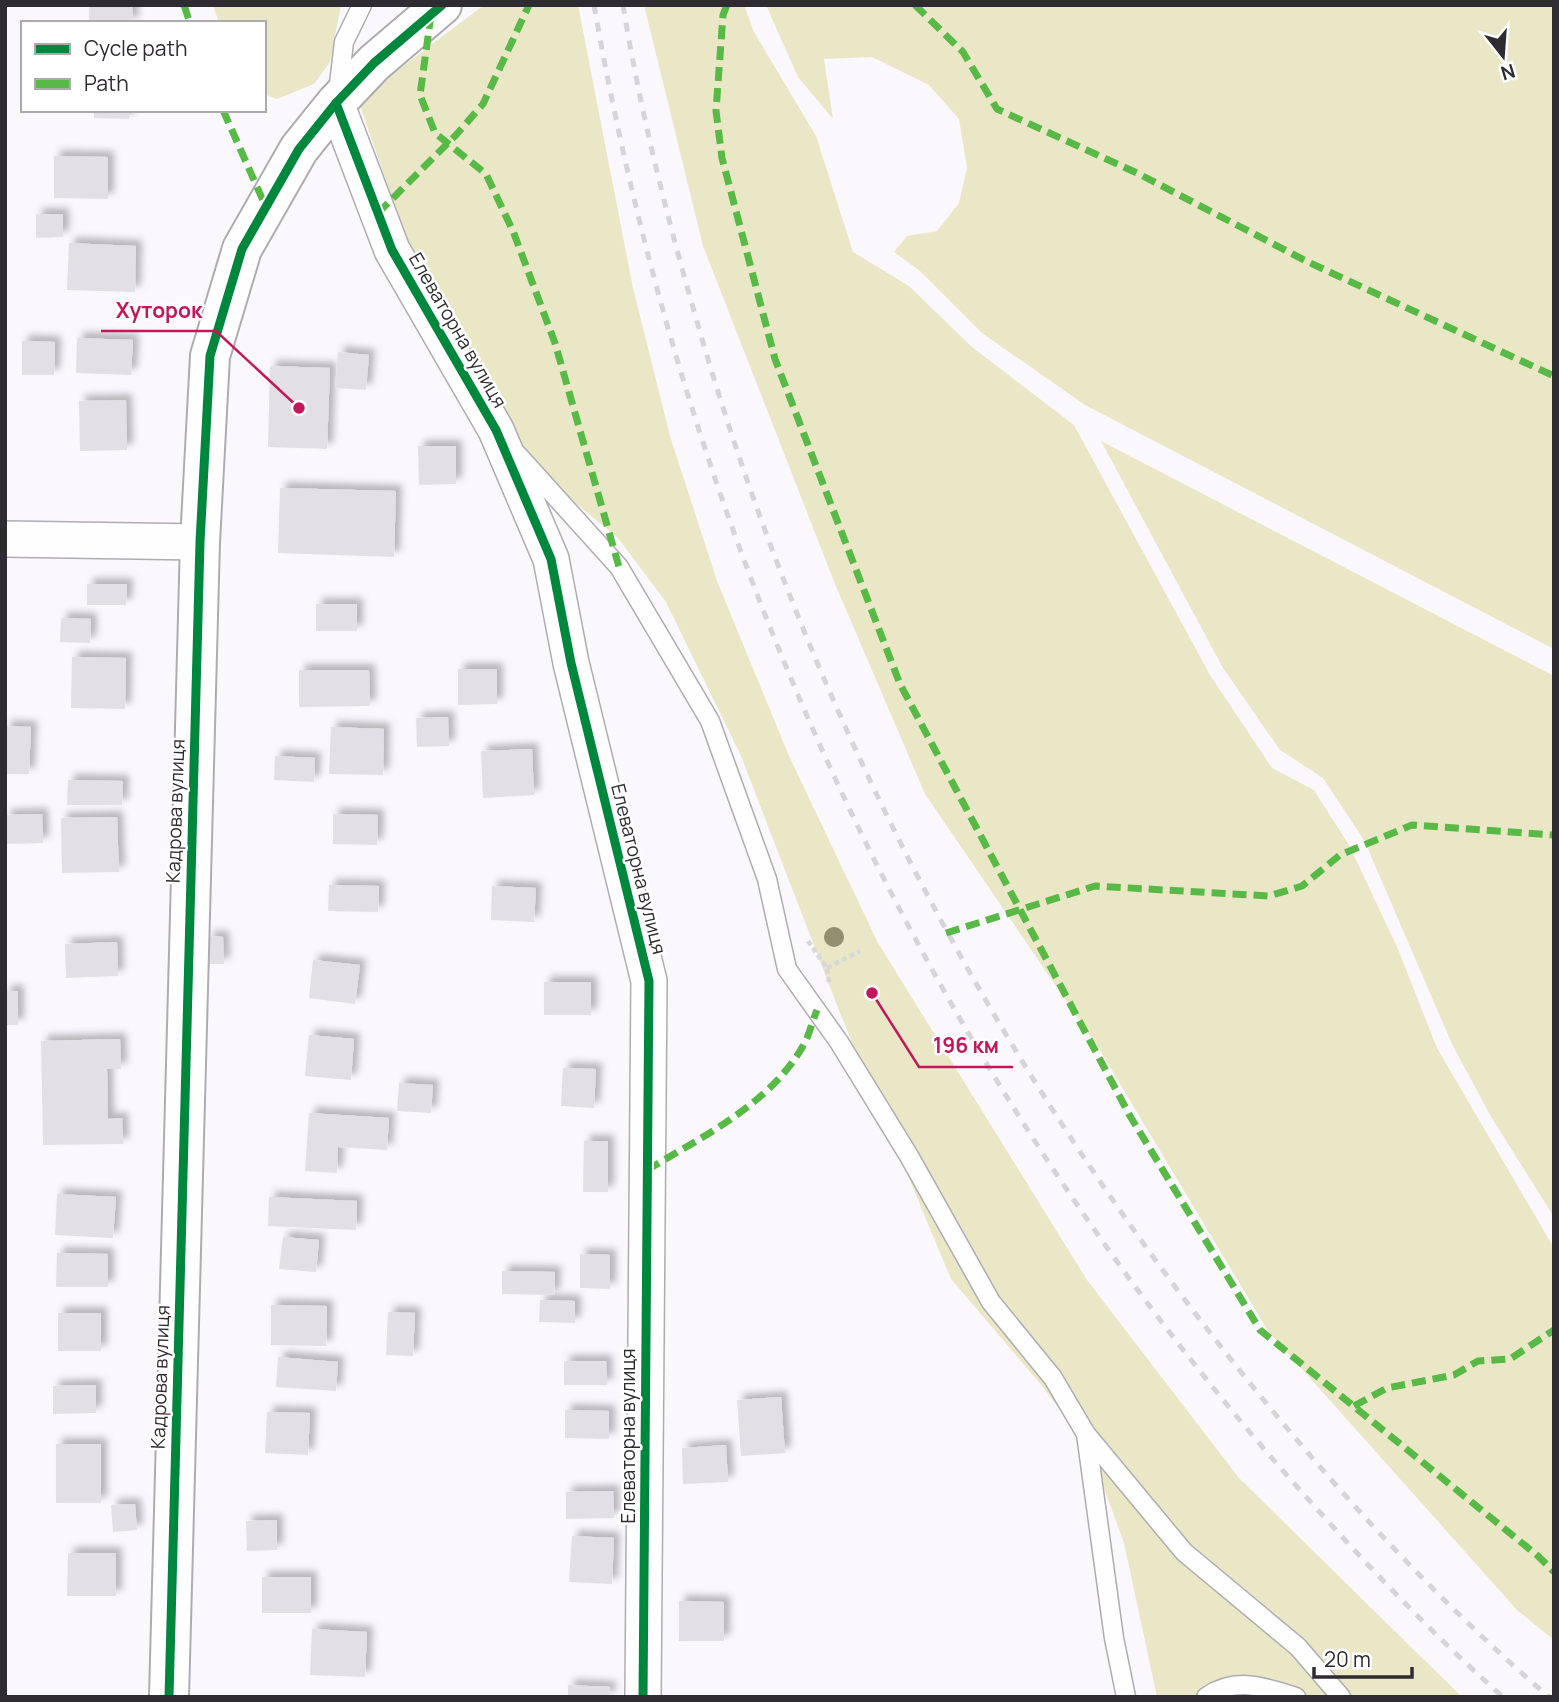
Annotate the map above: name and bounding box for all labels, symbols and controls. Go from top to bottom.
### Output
legend [21,21,266,112]
north arrow [1468,21,1538,91]
text: Cycle path [84,34,187,62]
text: N [1498,58,1518,87]
text: Path [84,69,129,97]
street label: Елеваторна вулиця [403,248,513,412]
callout: Хуторок [101,289,216,331]
text: Хуторок [116,296,203,324]
street label: Кадрова вулиця [159,739,191,883]
street label: Елеваторна вулиця [605,781,673,957]
callout: 196 км [919,1025,1013,1067]
text: 196 км [933,1031,999,1059]
street label: Кадрова вулиця [144,1305,176,1449]
street label: Елеваторна вулиця [615,1349,641,1523]
scale bar [1314,1636,1412,1680]
text: 20 m [1324,1645,1371,1673]

